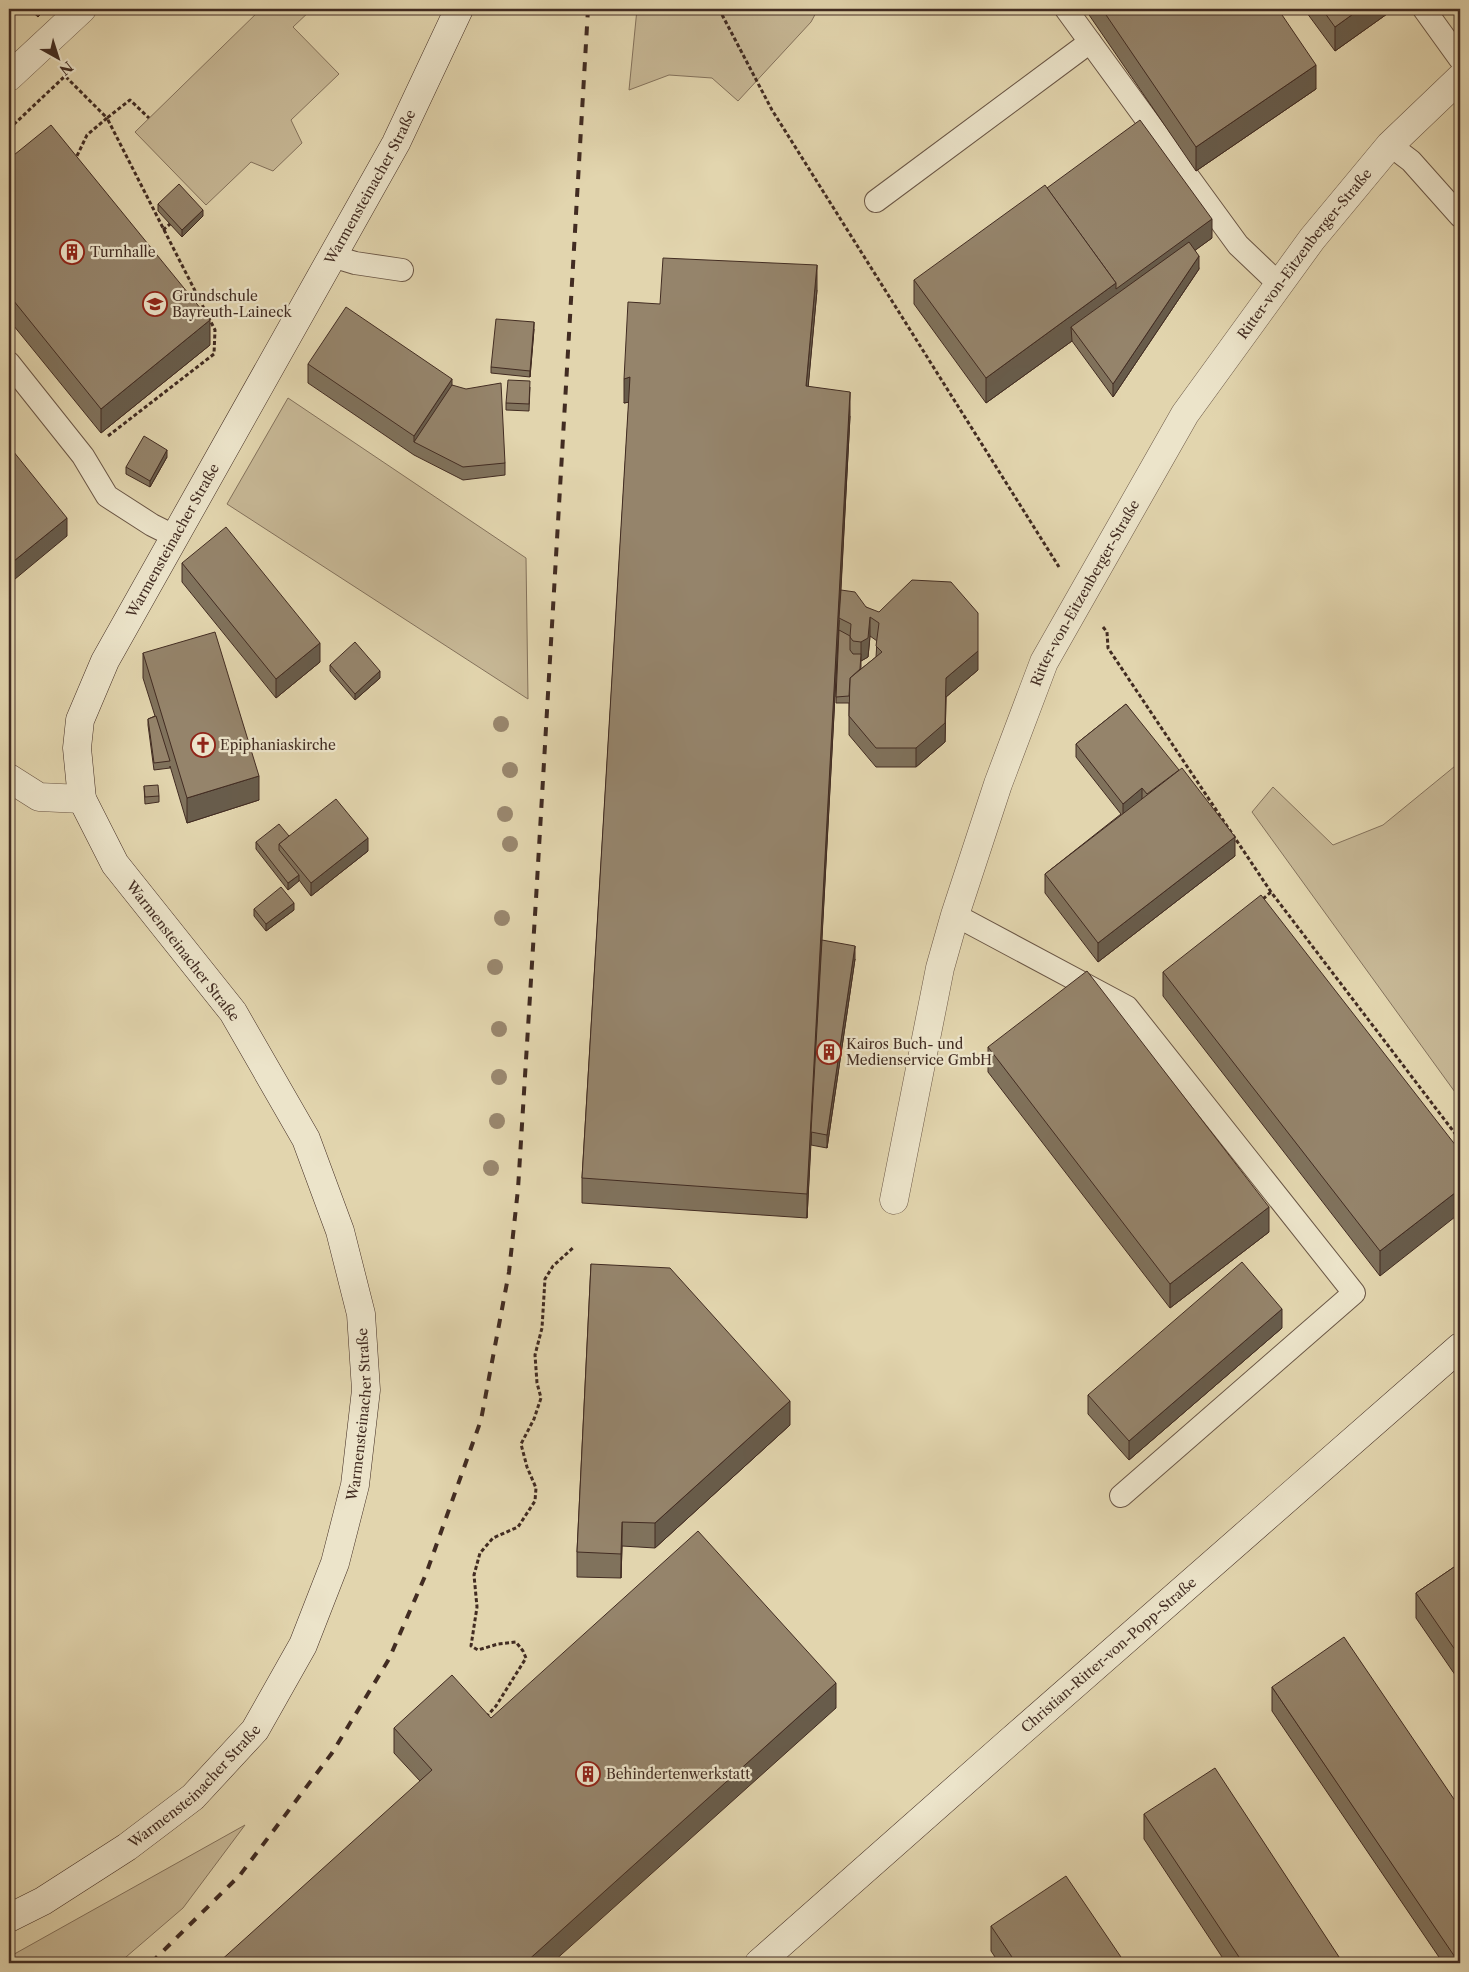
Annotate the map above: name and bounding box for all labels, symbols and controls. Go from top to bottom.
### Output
north arrow [32,32,82,82]
text: N [56,57,77,79]
street label: Warmensteinacher Straße [320,106,420,268]
street label: Ritter-von-Eitzenberger-Straße [1233,165,1376,343]
building icon: Turnhalle [59,239,85,265]
place label: Turnhalle [90,243,156,261]
place label: Grundschule Bayreuth-Laineck [172,287,293,321]
school or university icon: Grundschule Bayreuth-Laineck [142,291,168,317]
street label: Warmensteinacher Straße [122,460,223,622]
street label: Ritter-von-Eitzenberger-Straße [1027,496,1144,689]
church icon: Epiphaniaskirche [190,732,216,758]
place label: Epiphaniaskirche [220,736,336,754]
street label: Warmensteinacher Straße [122,876,244,1025]
place label: Kairos Buch- und Medienservice GmbH [846,1035,992,1069]
building icon: Kairos Buch- und Medienservice GmbH [816,1039,842,1065]
street label: Warmensteinacher Straße [342,1327,375,1504]
street label: Christian-Ritter-von-Popp-Straße [1017,1573,1200,1737]
street label: Warmensteinacher Straße [124,1722,265,1852]
building icon: Behindertenwerkstatt [575,1761,601,1787]
place label: Behindertenwerkstatt [606,1765,750,1783]

